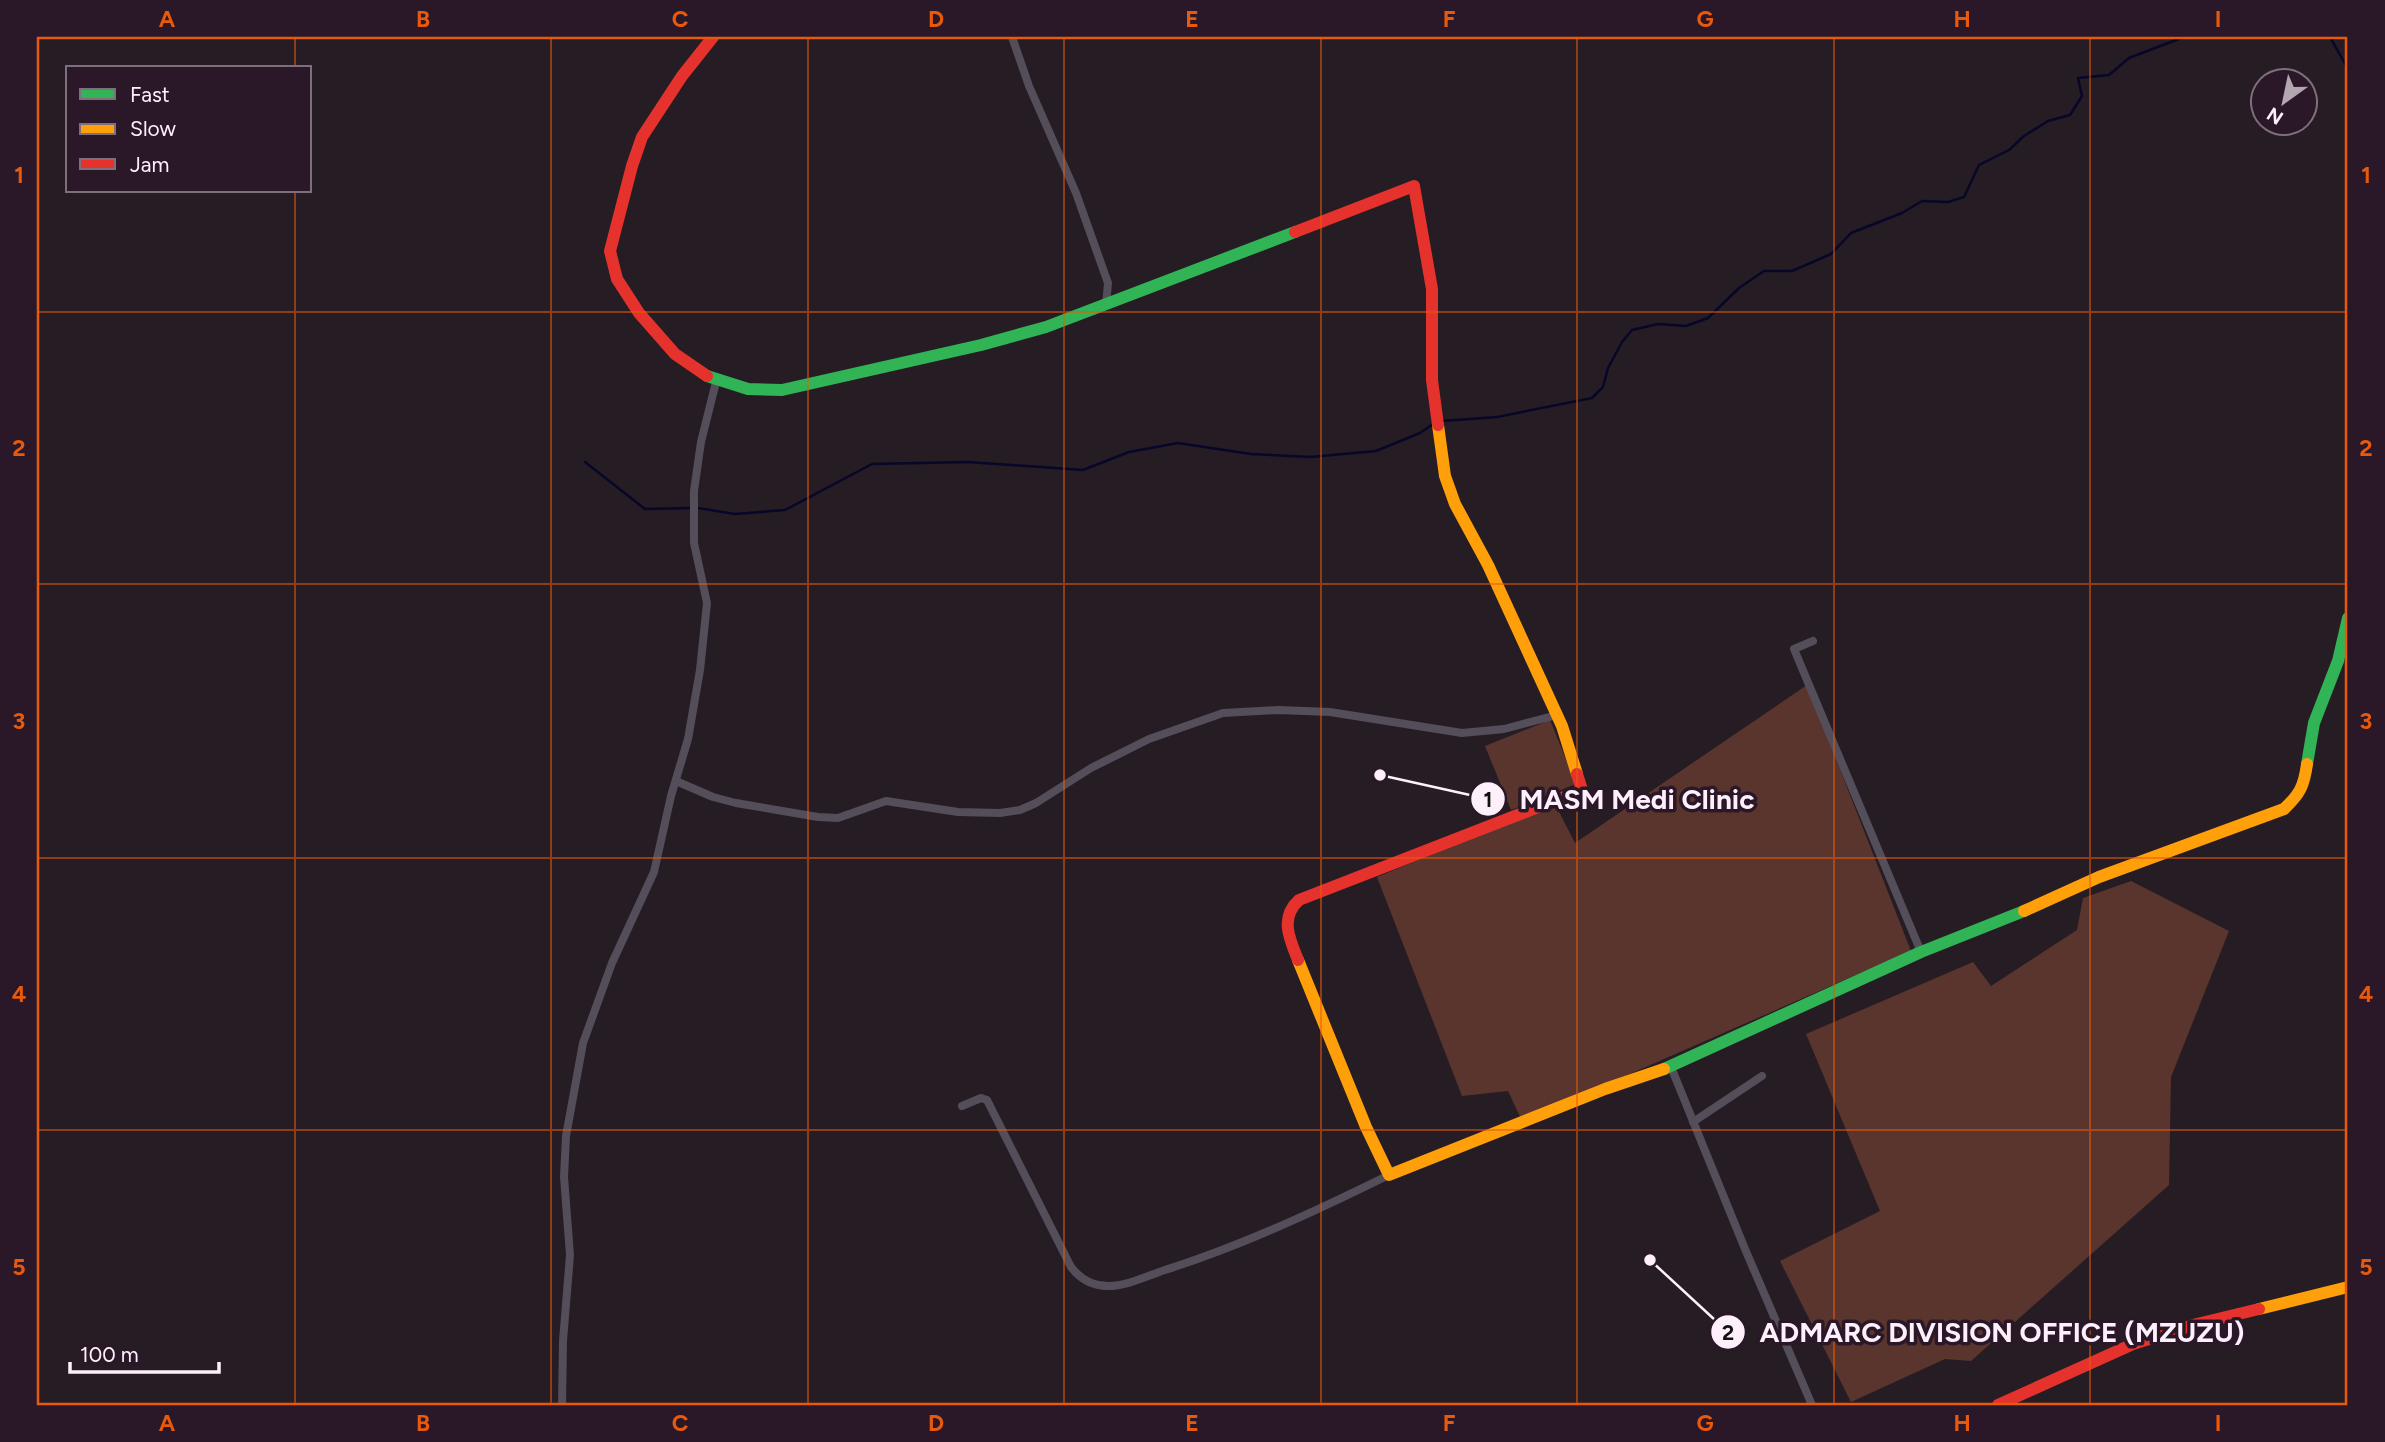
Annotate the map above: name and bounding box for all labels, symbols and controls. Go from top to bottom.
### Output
text: A [159,5,176,33]
text: B [416,5,430,33]
text: C [672,5,689,33]
text: D [928,5,944,33]
text: E [1185,5,1199,33]
text: F [1443,5,1456,33]
text: G [1696,5,1714,33]
text: H [1953,5,1971,33]
text: I [2215,5,2221,33]
legend [66,66,312,192]
north arrow [2248,66,2318,136]
text: Fast [130,82,170,107]
text: N [2263,102,2287,129]
text: Slow [130,116,176,141]
text: Jam [130,152,169,177]
text: 1 [14,161,24,189]
text: 1 [2361,161,2371,189]
text: 2 [12,434,26,462]
text: 2 [2359,434,2373,462]
text: 3 [13,707,25,735]
text: 3 [2360,707,2372,735]
callout: MASM Medi Clinic [1471,775,1769,824]
text: MASM Medi Clinic [1520,782,1754,816]
text: 1 [1484,787,1492,812]
text: 4 [12,980,26,1008]
text: 4 [2359,980,2373,1008]
text: 5 [12,1253,26,1281]
text: 5 [2359,1253,2373,1281]
callout: ADMARC DIVISION OFFICE (MZUZU) [1711,1308,2259,1357]
text: ADMARC DIVISION OFFICE (MZUZU) [1760,1315,2244,1349]
text: 2 [1722,1320,1734,1345]
scale bar [70,1330,219,1374]
text: 100 m [80,1342,139,1367]
text: A [159,1409,176,1437]
text: B [416,1409,430,1437]
text: C [672,1409,689,1437]
text: D [928,1409,944,1437]
text: E [1185,1409,1199,1437]
text: F [1443,1409,1456,1437]
text: G [1696,1409,1714,1437]
text: H [1953,1409,1971,1437]
text: I [2215,1409,2221,1437]

